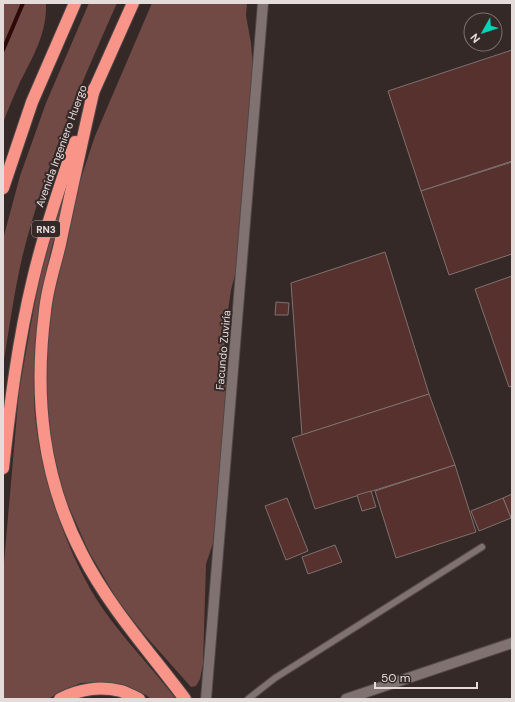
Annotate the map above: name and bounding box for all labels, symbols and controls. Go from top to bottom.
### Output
north arrow [463,12,503,52]
text: N [467,31,483,46]
street label: Avenida Ingeniero Huergo [32,83,90,209]
road number: RN3 [32,221,60,237]
street label: Facundo Zuviría [213,310,233,390]
scale bar [375,664,477,690]
text: 50 m [381,670,410,686]

